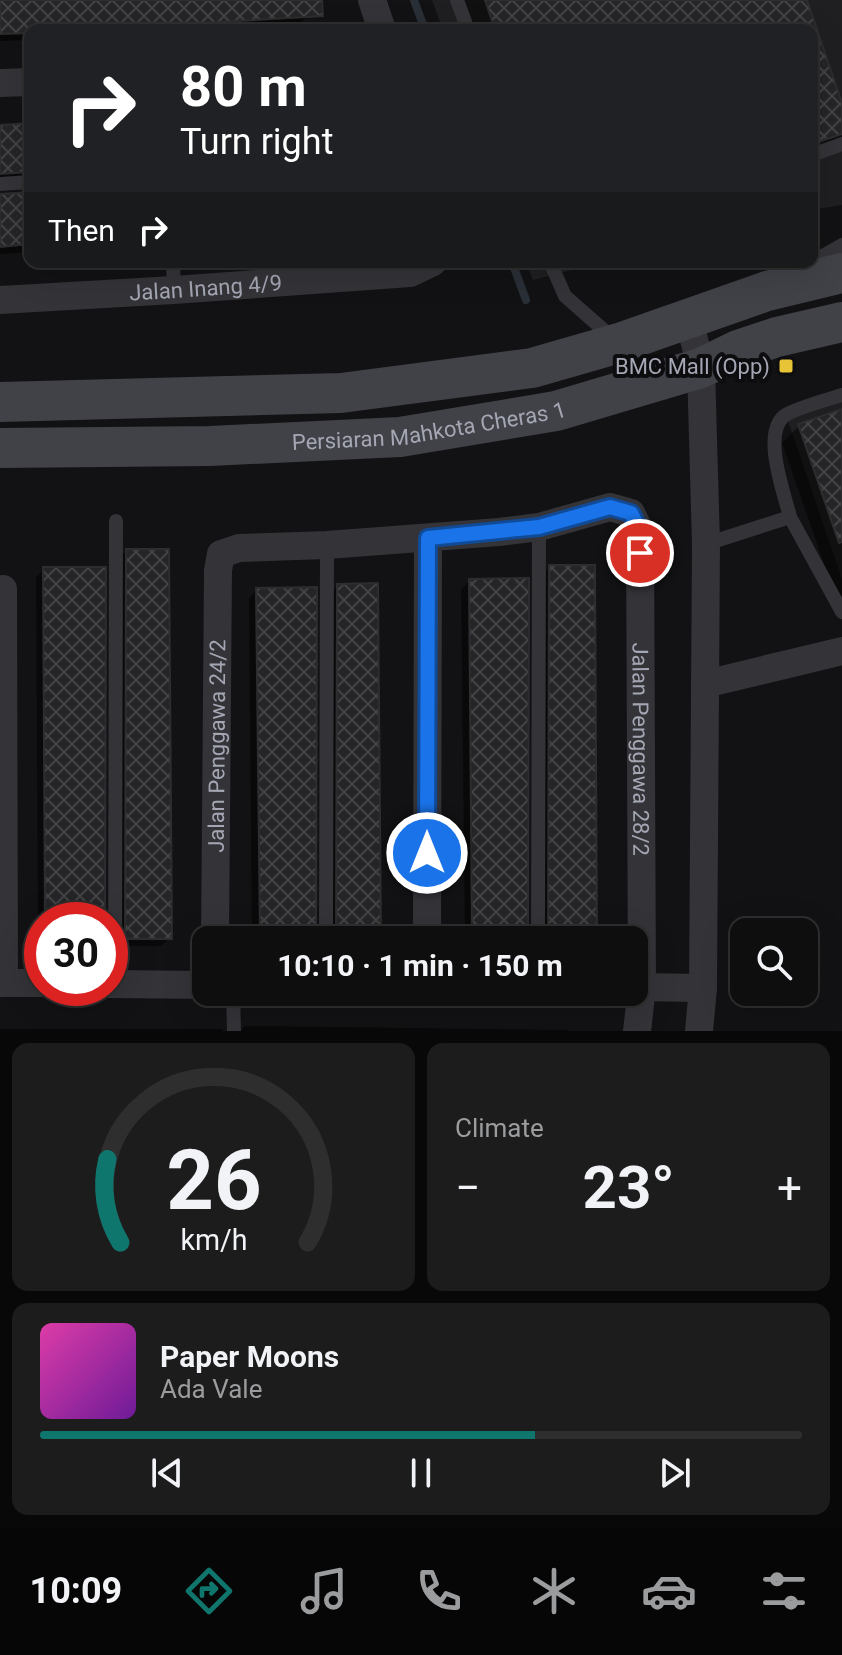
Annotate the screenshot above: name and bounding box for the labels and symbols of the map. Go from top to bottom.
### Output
street label: Jalan Inang 4/9 [129,270,283,306]
place label: BMC Mall (Opp) [615,354,770,380]
marker: BMC Mall (Opp) [777,357,795,375]
street label: Persiaran Mahkota Cheras 1 [291,397,569,455]
pin [606,519,674,587]
street label: Jalan Penggawa 24/2 [204,639,230,853]
street label: Jalan Penggawa 28/2 [627,642,653,856]
position arrow [385,811,469,895]
speed limit sign: 30 [24,902,128,1006]

